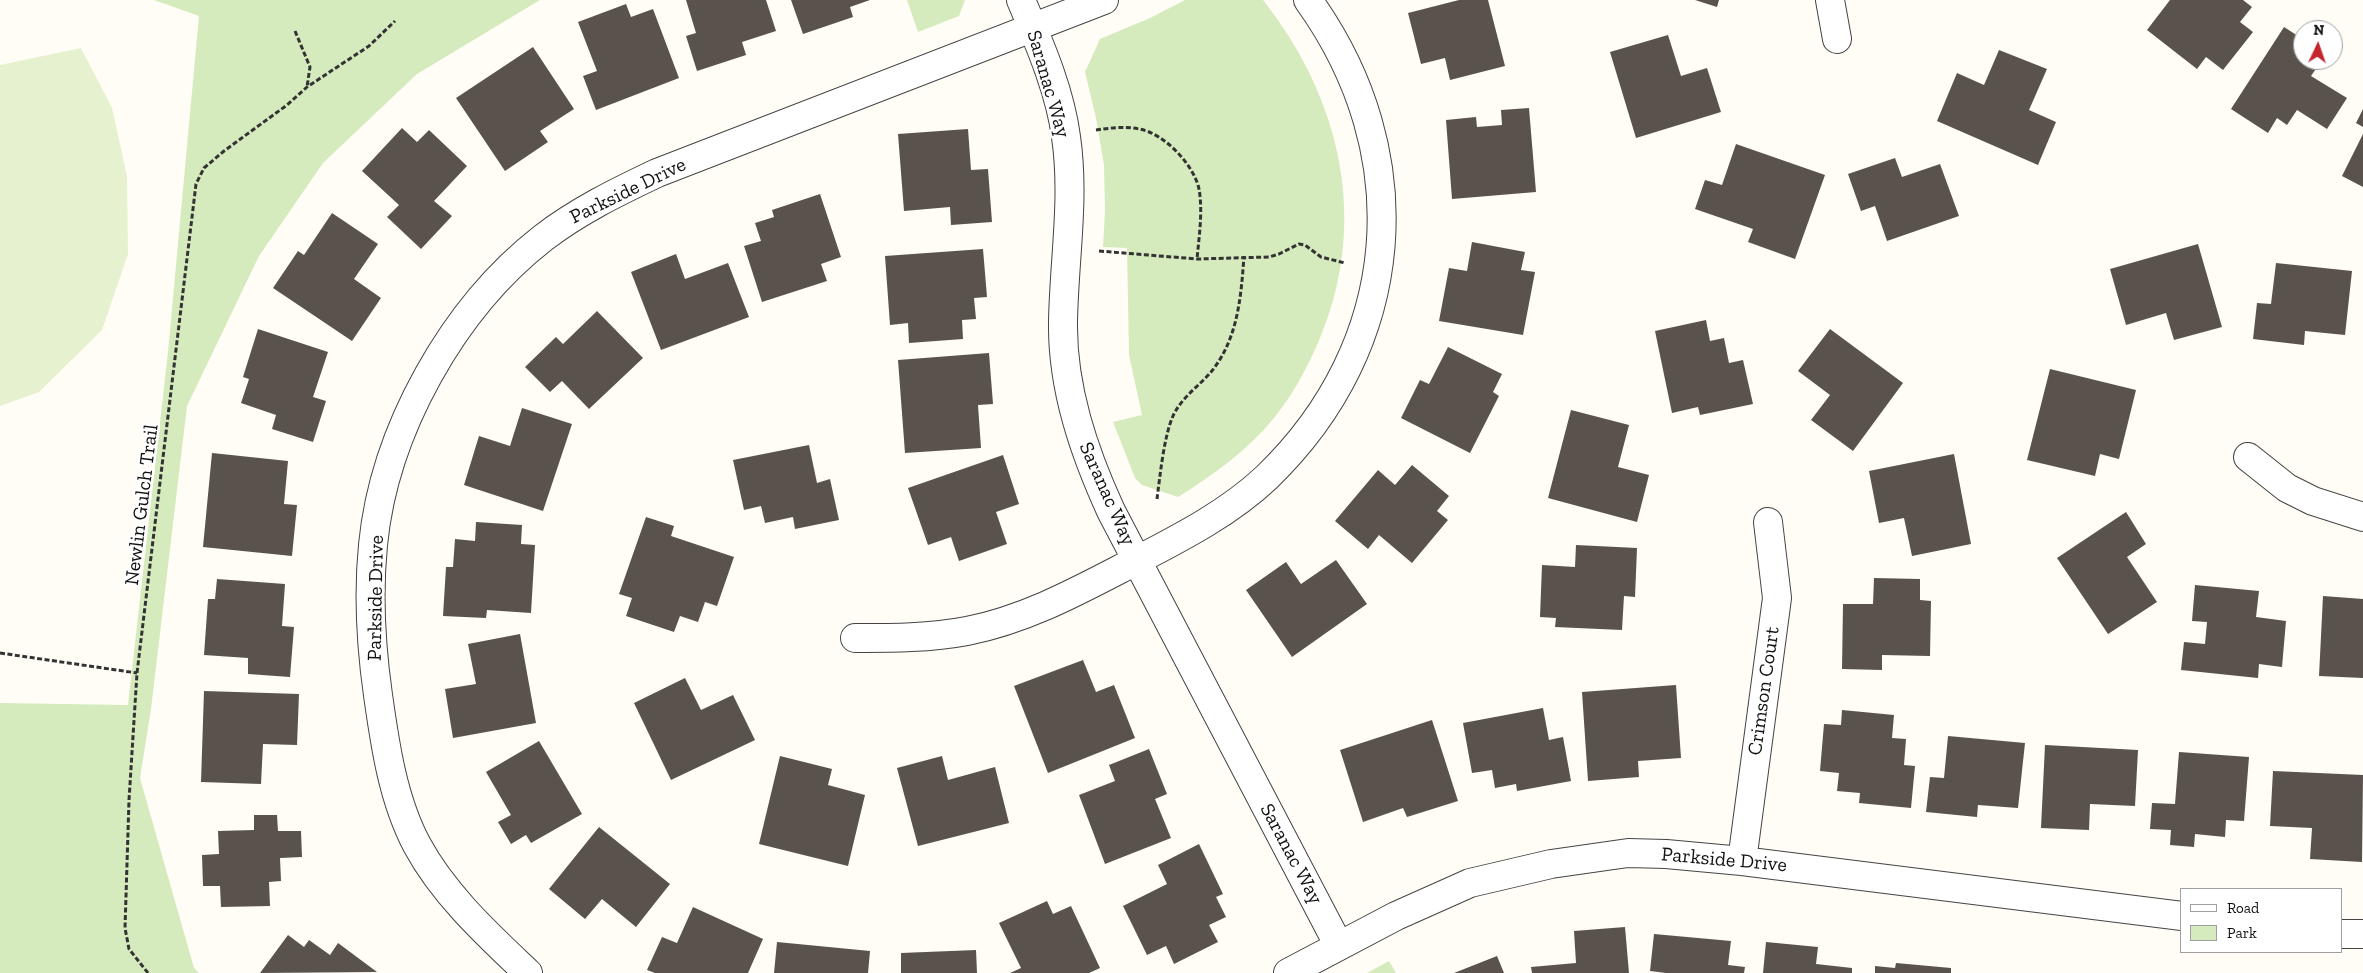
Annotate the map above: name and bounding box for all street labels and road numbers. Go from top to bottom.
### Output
street label: Saranac Way [1021,28,1075,140]
street label: Parkside Drive [566,153,690,229]
street label: Newlin Gulch Trail [120,423,164,587]
street label: Saranac Way [1074,439,1140,549]
street label: Parkside Drive [363,535,389,661]
street label: Crimson Court [1743,625,1785,757]
street label: Saranac Way [1254,800,1328,908]
street label: Parkside Drive [1660,843,1788,877]

